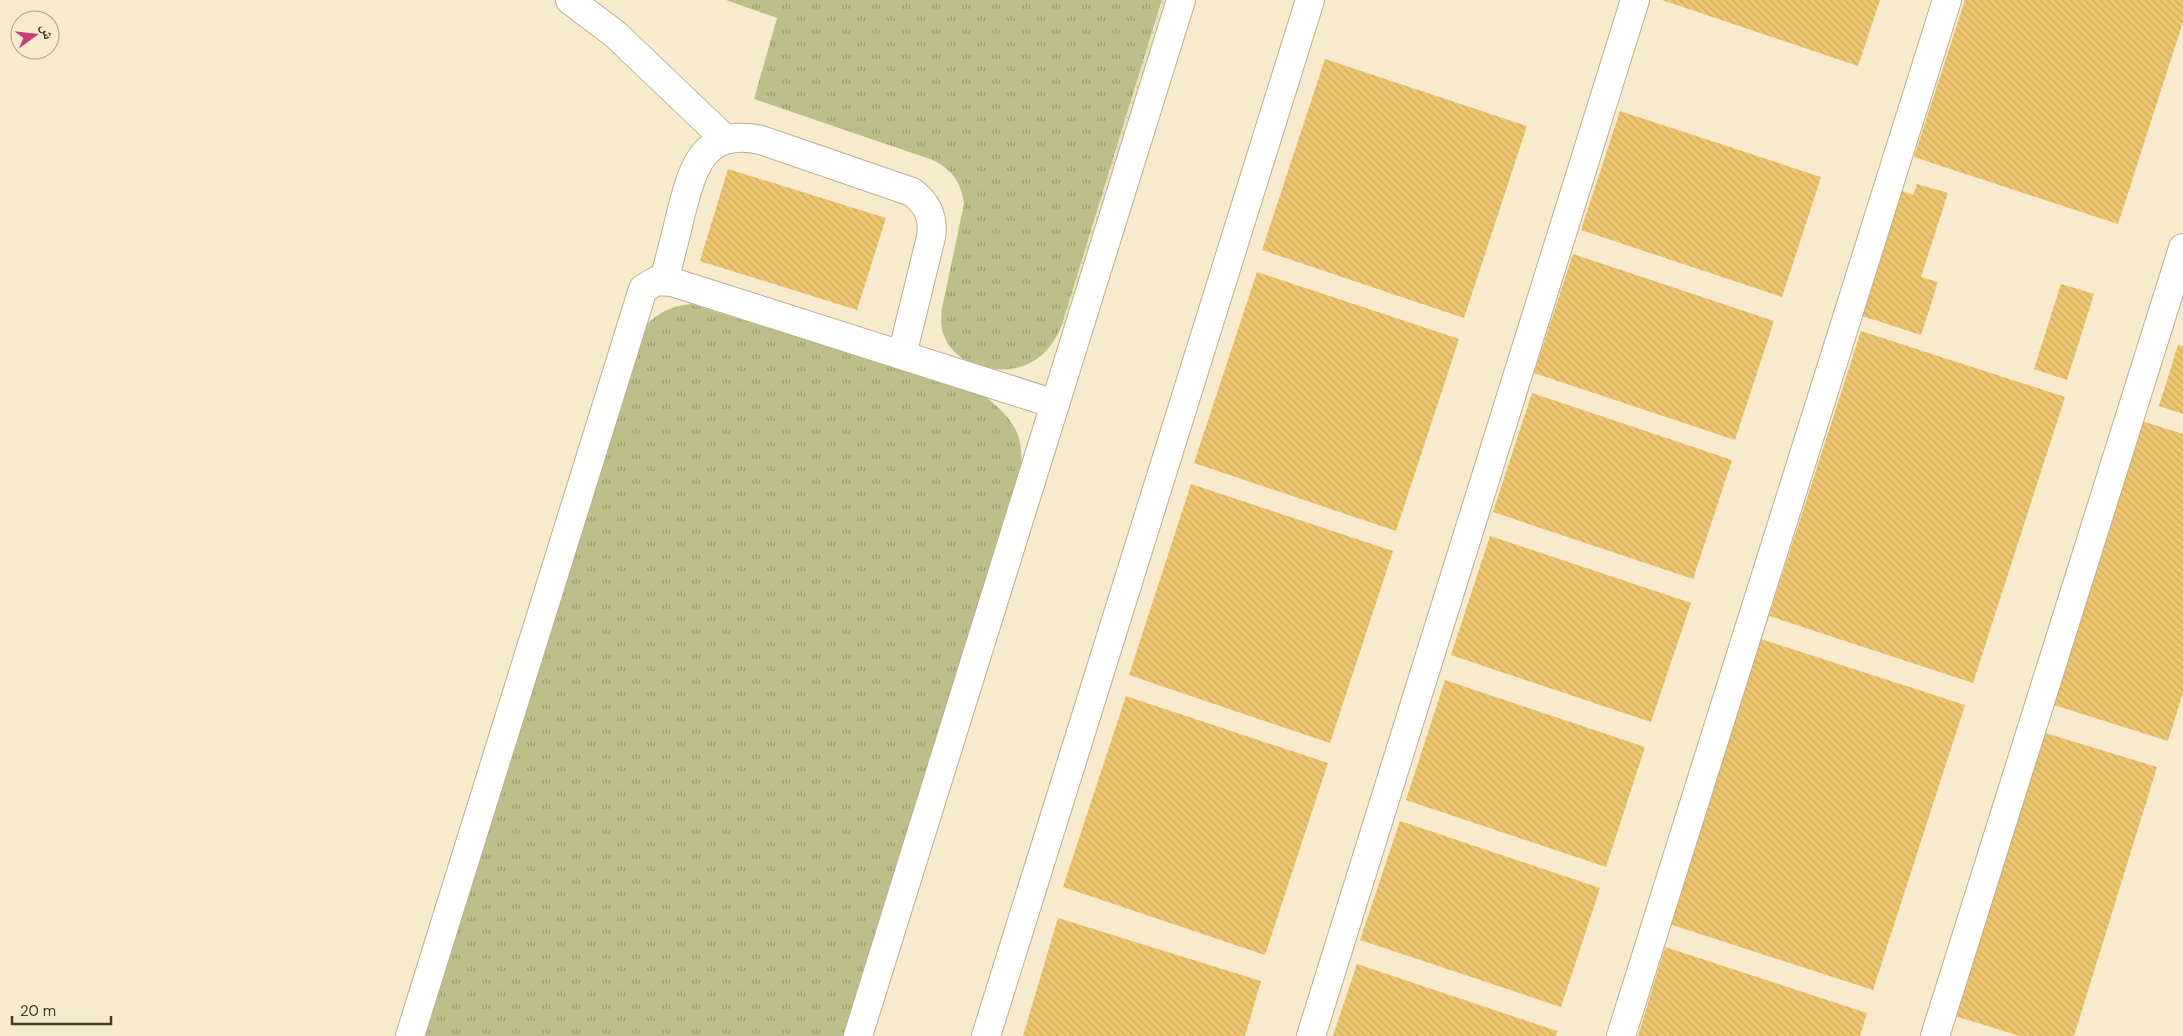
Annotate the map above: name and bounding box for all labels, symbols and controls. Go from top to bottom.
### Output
north arrow [10,10,60,60]
text: ش [37,22,58,41]
scale bar [12,994,111,1026]
text: 20 m [20,1001,56,1021]

